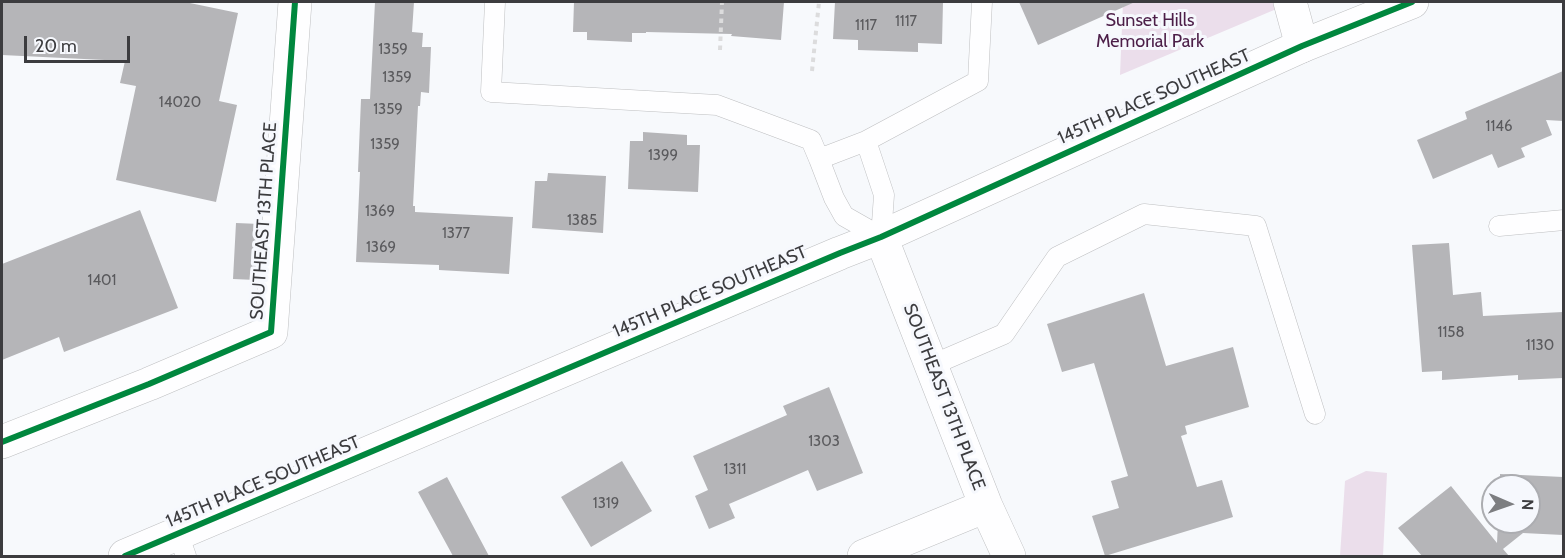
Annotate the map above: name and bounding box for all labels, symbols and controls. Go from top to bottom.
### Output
park label: Sunset Hills Memorial Park [1096,10,1204,52]
house number: 1117 [895,13,917,31]
house number: 1117 [855,17,877,35]
scale bar [27,24,134,62]
text: 20 m [35,35,77,57]
house number: 1359 [378,41,408,59]
street label: 145TH PLACE SOUTHEAST [1054,45,1254,149]
house number: 1359 [382,69,412,87]
house number: 14020 [159,94,201,112]
house number: 1359 [373,101,403,119]
house number: 1146 [1486,118,1512,136]
street label: SOUTHEAST 13TH PLACE [246,121,282,321]
house number: 1359 [370,136,400,154]
house number: 1399 [648,147,678,165]
house number: 1369 [365,203,395,221]
house number: 1385 [567,212,597,230]
house number: 1377 [442,225,470,243]
house number: 1369 [366,239,396,257]
street label: 145TH PLACE SOUTHEAST [610,241,810,343]
house number: 1401 [88,272,116,290]
street label: SOUTHEAST 13TH PLACE [898,301,990,493]
house number: 1158 [1438,324,1464,342]
house number: 1130 [1526,337,1554,355]
street label: 145TH PLACE SOUTHEAST [163,431,363,533]
house number: 1303 [808,433,840,451]
house number: 1311 [724,461,746,479]
north arrow [1481,474,1541,534]
house number: 1319 [593,495,619,513]
text: N [1518,499,1537,511]

